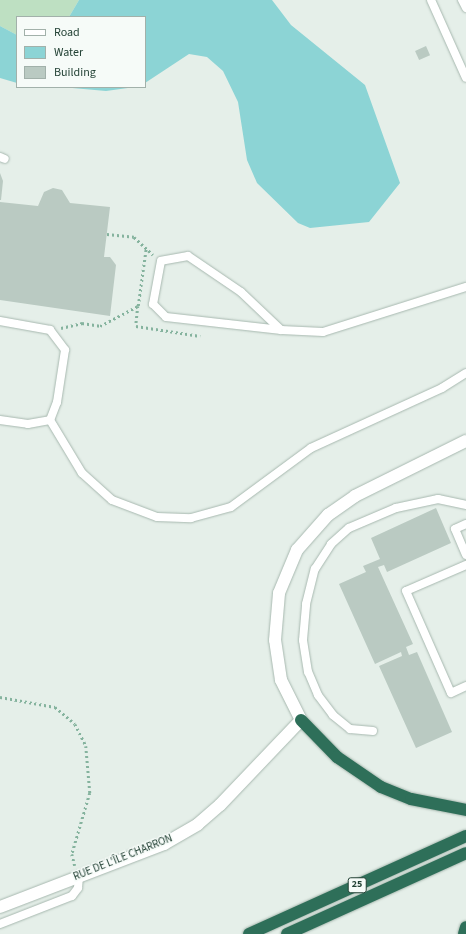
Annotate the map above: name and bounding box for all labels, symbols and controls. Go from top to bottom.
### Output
legend [16,16,146,88]
text: Road [54,24,80,41]
text: Water [54,44,83,61]
text: Building [54,64,96,81]
street label: RUE DE L'ÎLE CHARRON [71,832,175,884]
road number: 25 [347,877,367,893]

